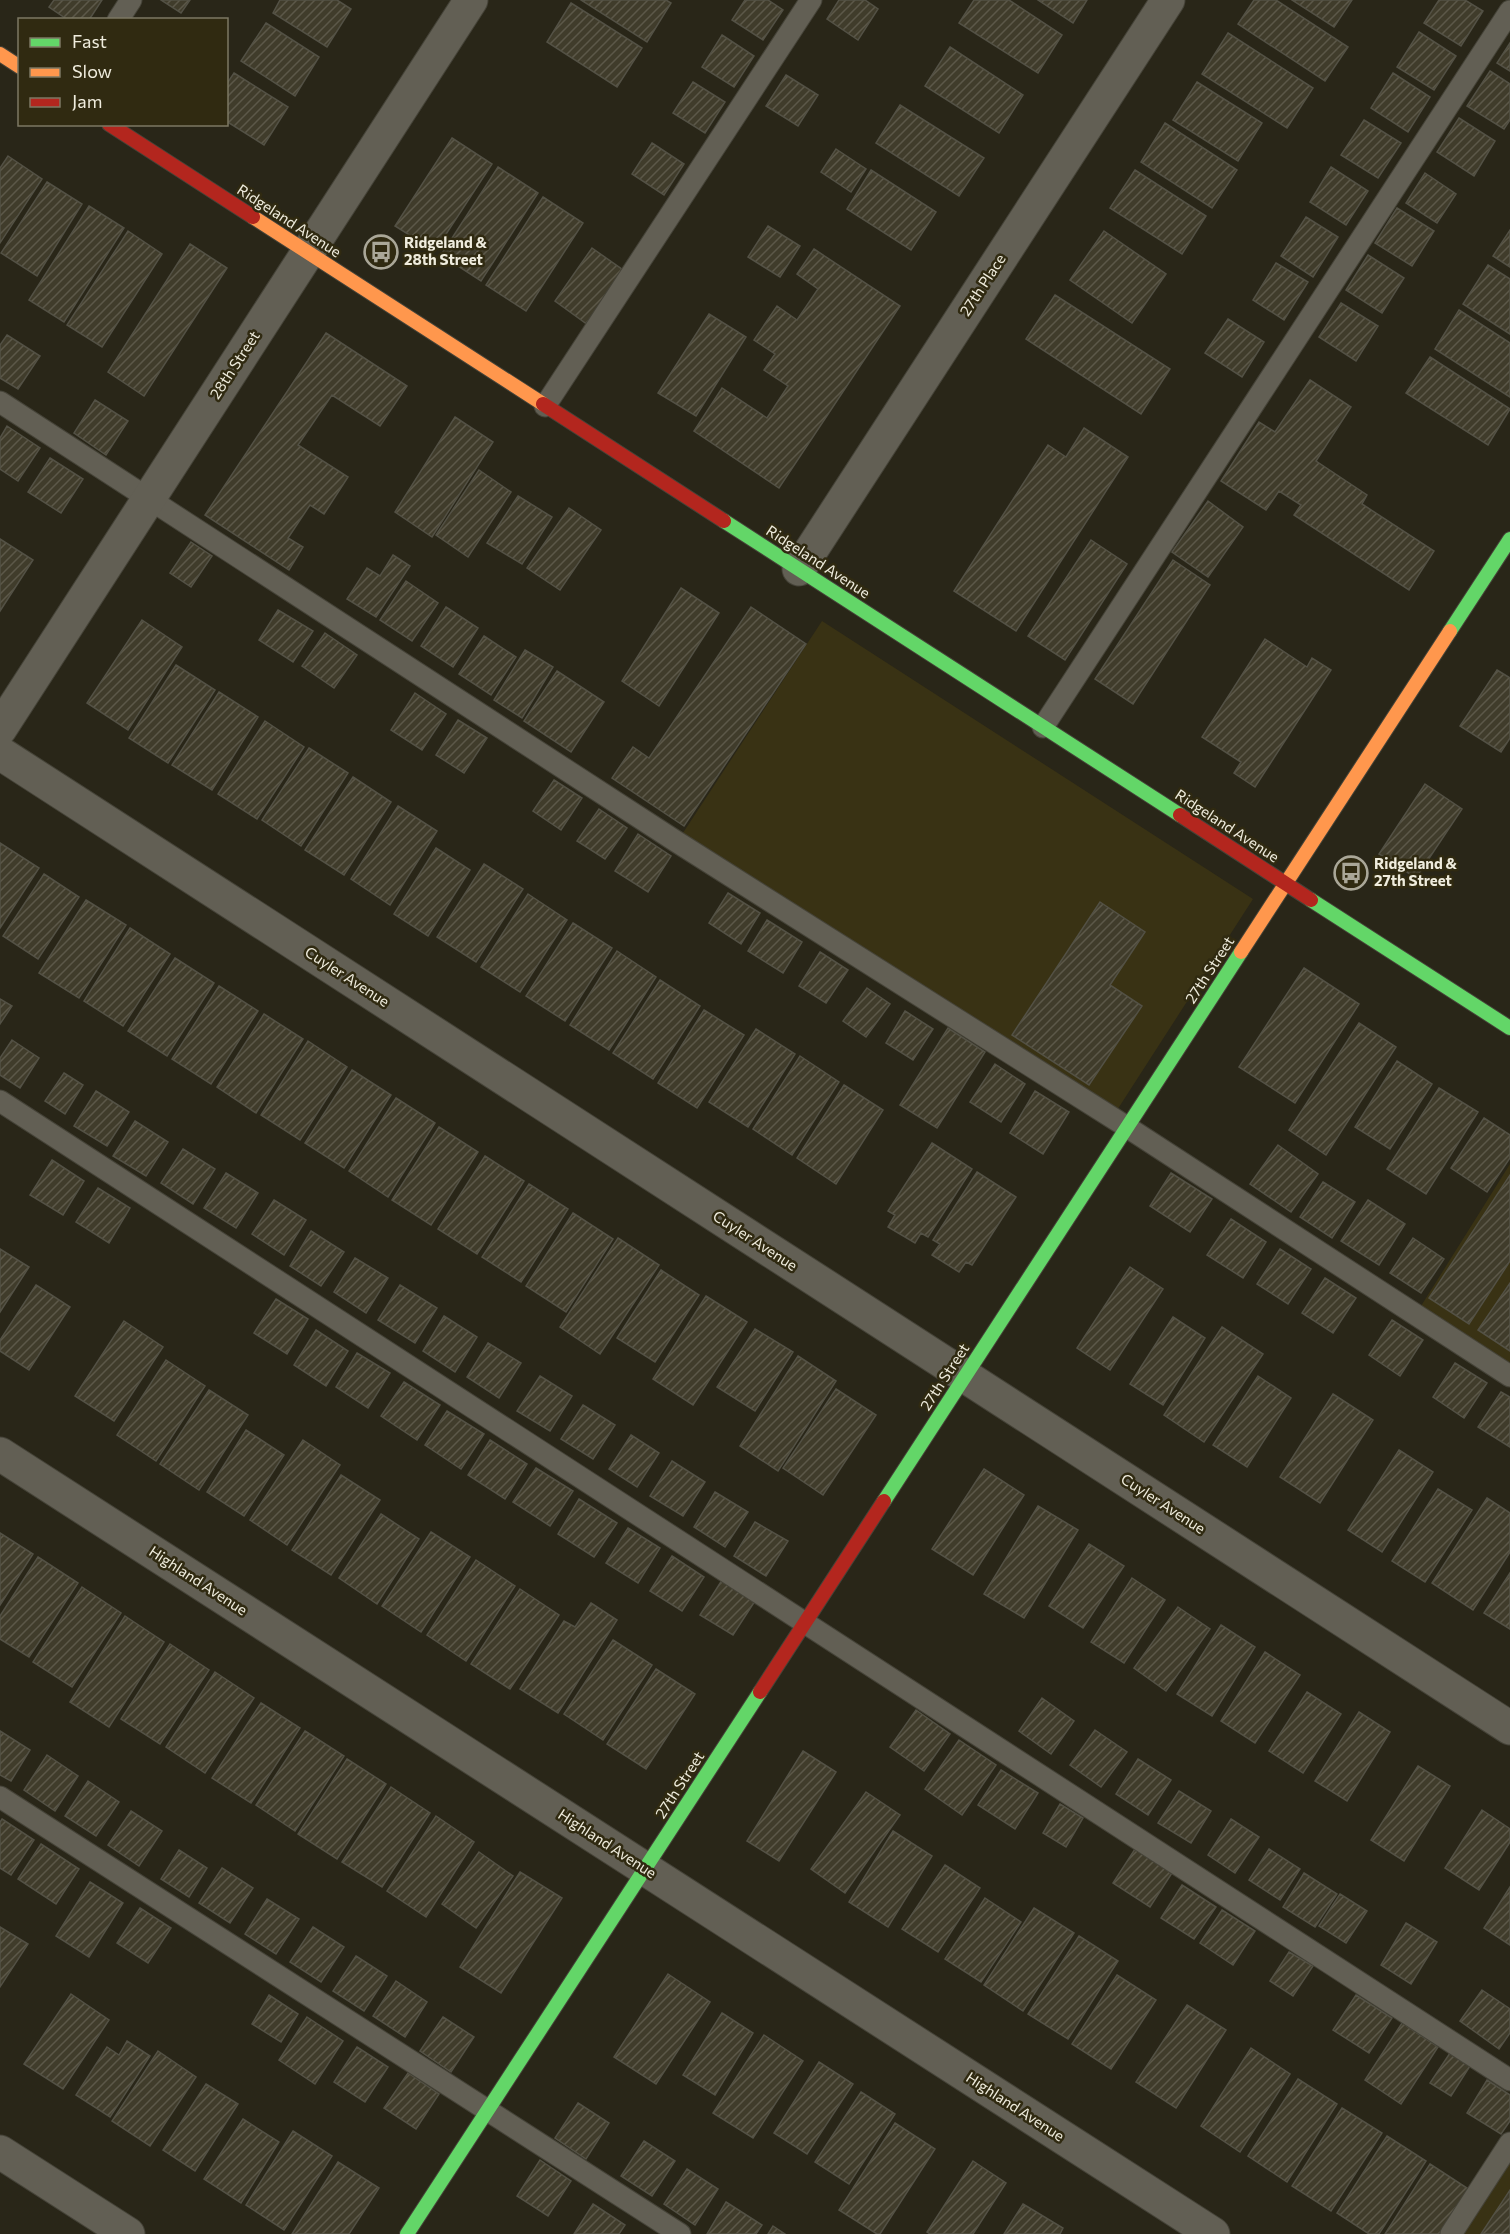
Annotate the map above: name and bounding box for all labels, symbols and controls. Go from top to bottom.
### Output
legend [18,18,228,126]
text: Fast [72,30,107,52]
text: Slow [72,60,112,82]
text: Jam [72,90,102,112]
street label: Ridgeland Avenue [234,180,345,261]
place label: Ridgeland & 28th Street [404,233,488,268]
bus stop icon: Ridgeland & 28th Street [363,234,399,270]
street label: 27th Place [955,250,1009,319]
street label: 28th Street [206,327,263,402]
street label: Ridgeland Avenue [763,521,874,602]
street label: Ridgeland Avenue [1172,785,1283,866]
place label: Ridgeland & 27th Street [1374,854,1458,889]
bus stop icon: Ridgeland & 27th Street [1333,855,1369,891]
street label: 27th Street [1181,933,1237,1006]
street label: Cuyler Avenue [302,942,393,1010]
street label: Cuyler Avenue [710,1206,801,1274]
street label: 27th Street [916,1340,972,1413]
street label: Cuyler Avenue [1118,1469,1209,1537]
street label: Highland Avenue [146,1542,251,1619]
street label: 27th Street [651,1748,707,1821]
street label: Highland Avenue [555,1805,660,1882]
street label: Highland Avenue [963,2068,1068,2145]

